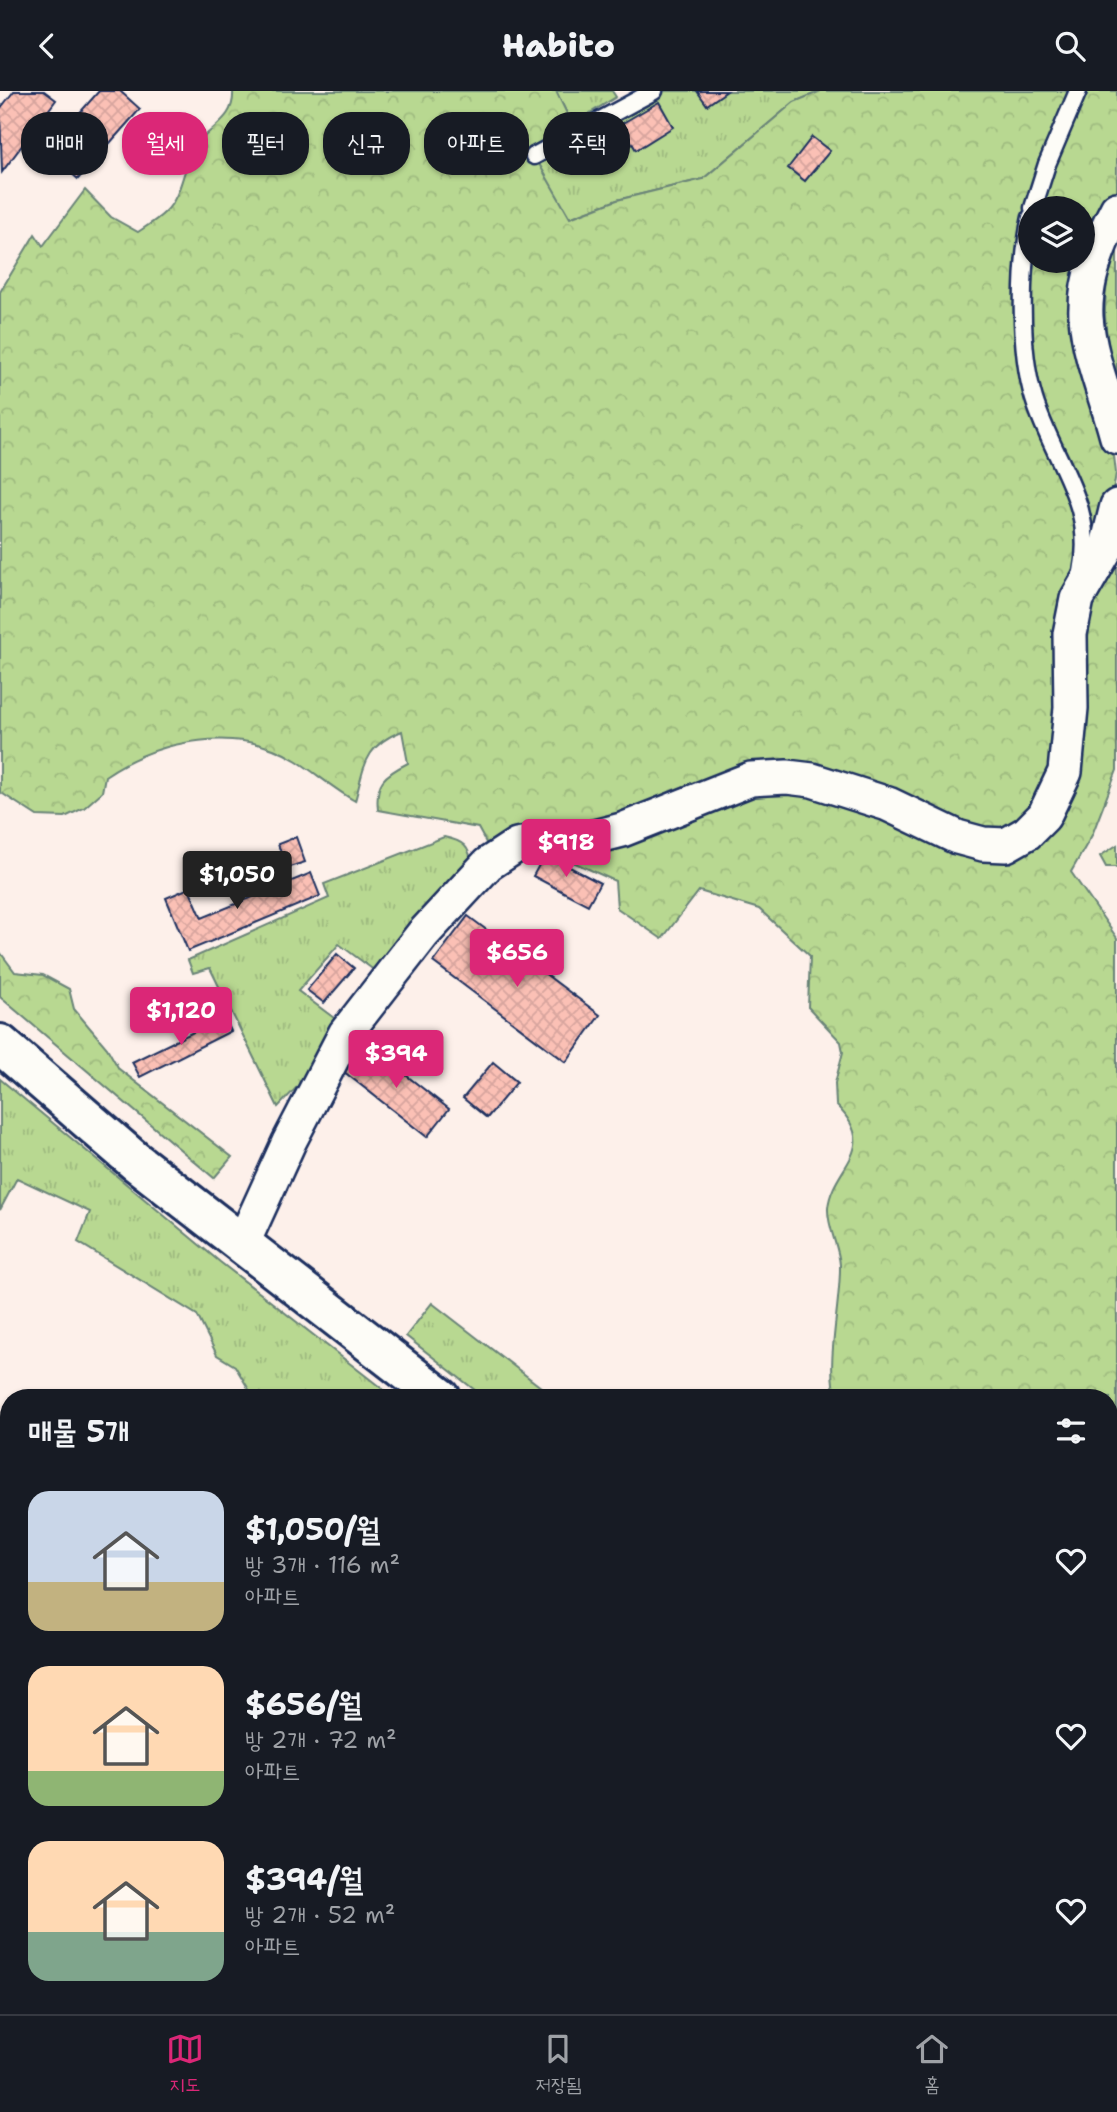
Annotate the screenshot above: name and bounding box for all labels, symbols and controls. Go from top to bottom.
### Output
text: Habito [502,24,615,67]
icon: back [28,27,66,65]
icon: search [1051,27,1089,65]
chip: 매매 [21,112,108,175]
chip: 월세 [122,112,208,175]
chip: 필터 [222,112,309,175]
chip: 신규 [323,112,410,175]
chip: 아파트 [424,112,529,175]
chip: 주택 [543,112,630,175]
map controls [1018,196,1095,273]
button: layers [1018,196,1095,273]
pin: $918 [525,819,607,879]
text: $918 [537,827,595,857]
pin: $1,050 [180,851,294,911]
text: $1,050 [199,859,275,889]
pin: $656 [476,929,558,989]
text: $656 [486,937,548,967]
pin: $1,120 [124,988,238,1047]
text: $1,120 [146,995,216,1025]
pin: $394 [355,1031,437,1090]
text: $394 [364,1038,428,1068]
text: 매물 5개 [28,1411,130,1452]
icon: filters [1052,1412,1090,1450]
text: $1,050/월 [245,1509,380,1550]
icon: home [84,1519,168,1603]
icon: heart [1052,1542,1090,1580]
text: 방 3개 · 116 m² [245,1550,400,1580]
text: 아파트 [245,1581,301,1611]
text: $656/월 [245,1684,362,1725]
icon: home [84,1694,168,1778]
icon: heart [1052,1717,1090,1755]
text: 방 2개 · 72 m² [245,1725,397,1755]
text: 아파트 [245,1756,301,1786]
text: $394/월 [245,1859,363,1900]
icon: home [84,1869,168,1953]
icon: heart [1052,1892,1090,1930]
text: 방 2개 · 52 m² [245,1900,395,1930]
text: 아파트 [245,1931,301,1961]
tab: 지도 [166,2030,204,2098]
tab: 저장됨 [536,2030,581,2098]
tab: 홈 [913,2030,951,2098]

